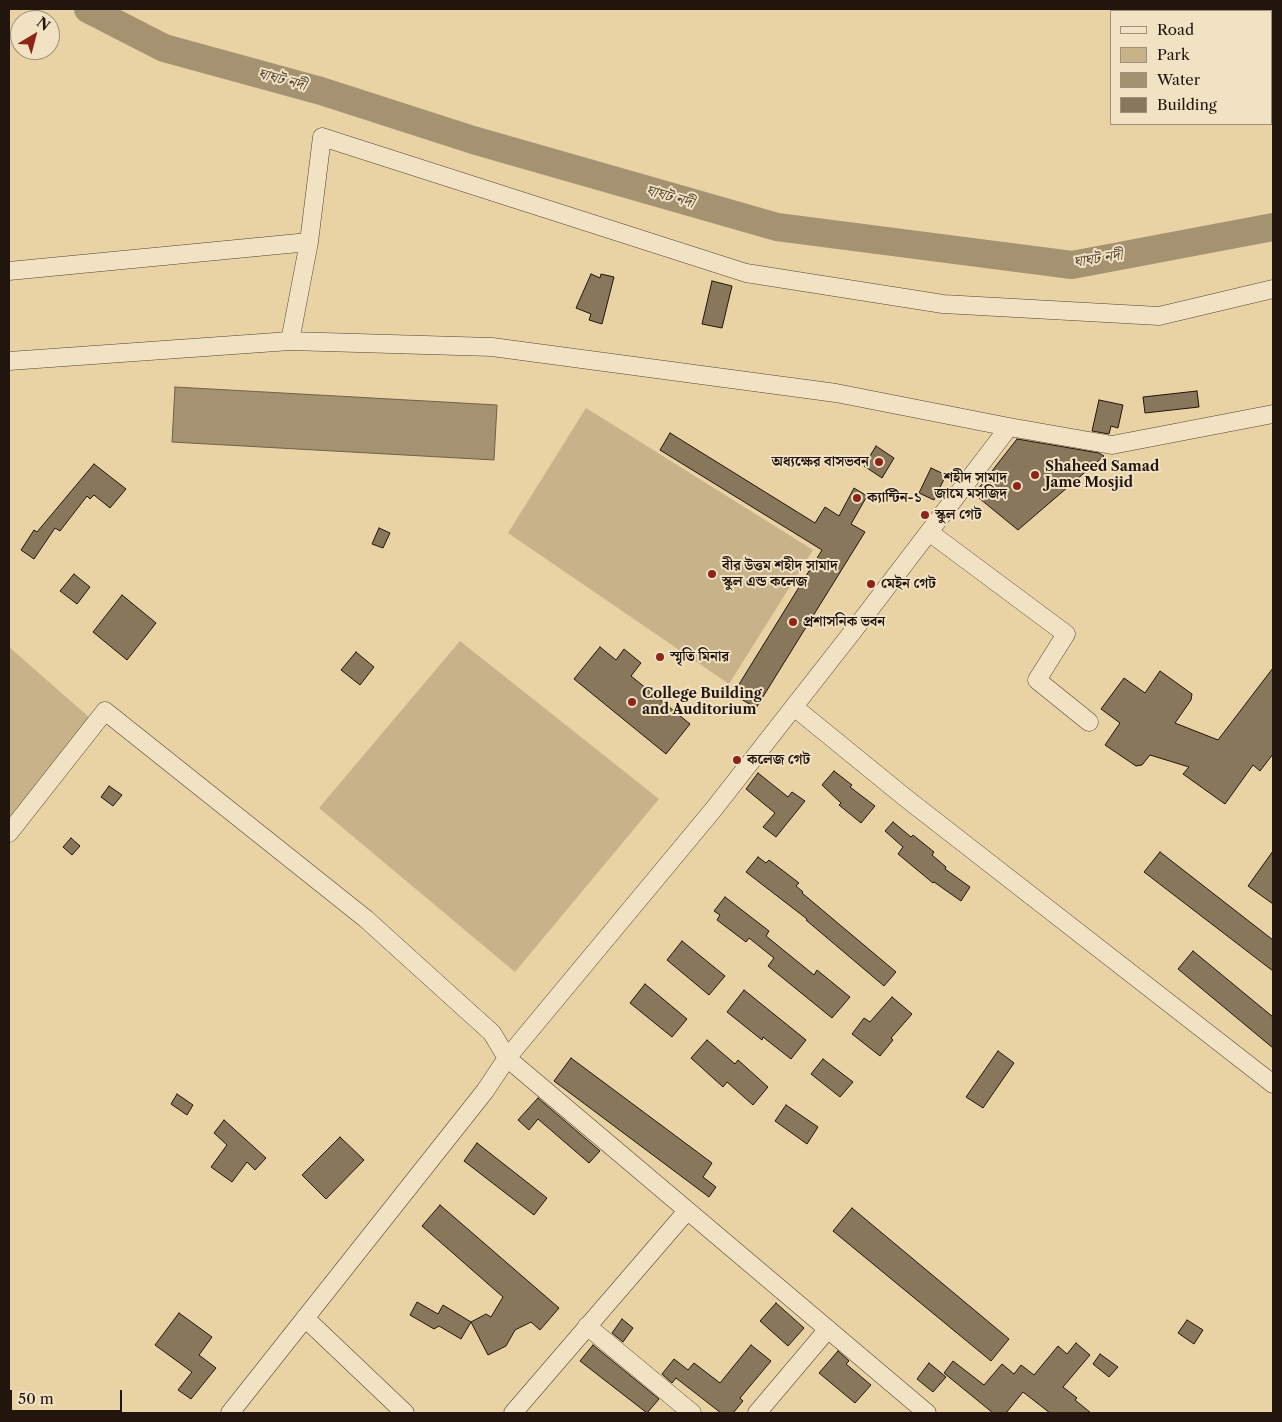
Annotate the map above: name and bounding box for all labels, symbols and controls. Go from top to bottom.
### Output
north arrow [10,10,60,60]
legend [1110,10,1272,125]
text: N [33,13,54,35]
text: Road [1157,20,1194,39]
text: Park [1157,45,1190,64]
water label: ঘাঘট নদী [256,65,308,95]
text: Water [1157,70,1200,89]
text: Building [1157,95,1217,114]
water label: ঘাঘট নদী [644,182,696,212]
water label: ঘাঘট নদী [1072,246,1124,272]
place label: অধ্যক্ষের বাসভবন [771,454,869,470]
marker: অধ্যক্ষের বাসভবন [873,456,885,468]
place label: Shaheed Samad Jame Mosjid [1045,459,1159,492]
marker: Shaheed Samad Jame Mosjid [1029,469,1041,481]
place label: শহীদ সামাদ জামে মসজিদ [934,470,1007,502]
marker: শহীদ সামাদ জামে মসজিদ [1011,480,1023,492]
place label: ক্যান্টিন-১ [867,490,921,506]
marker: ক্যান্টিন-১ [851,492,863,504]
place label: স্কুল গেট [935,507,982,523]
marker: স্কুল গেট [919,509,931,521]
place label: বীর উত্তম শহীদ সামাদ স্কুল এন্ড কলেজ [722,558,838,590]
marker: বীর উত্তম শহীদ সামাদ স্কুল এন্ড কলেজ [706,568,718,580]
place label: মেইন গেট [881,576,936,592]
marker: মেইন গেট [865,578,877,590]
place label: প্রশাসনিক ভবন [803,614,885,630]
marker: প্রশাসনিক ভবন [787,616,799,628]
place label: স্মৃতি মিনার [670,649,729,665]
marker: স্মৃতি মিনার [654,651,666,663]
place label: College Building and Auditorium [642,686,762,719]
marker: College Building and Auditorium [626,696,638,708]
place label: কলেজ গেট [747,752,810,768]
marker: কলেজ গেট [731,754,743,766]
scale bar [12,1380,125,1412]
text: 50 m [18,1389,54,1408]

